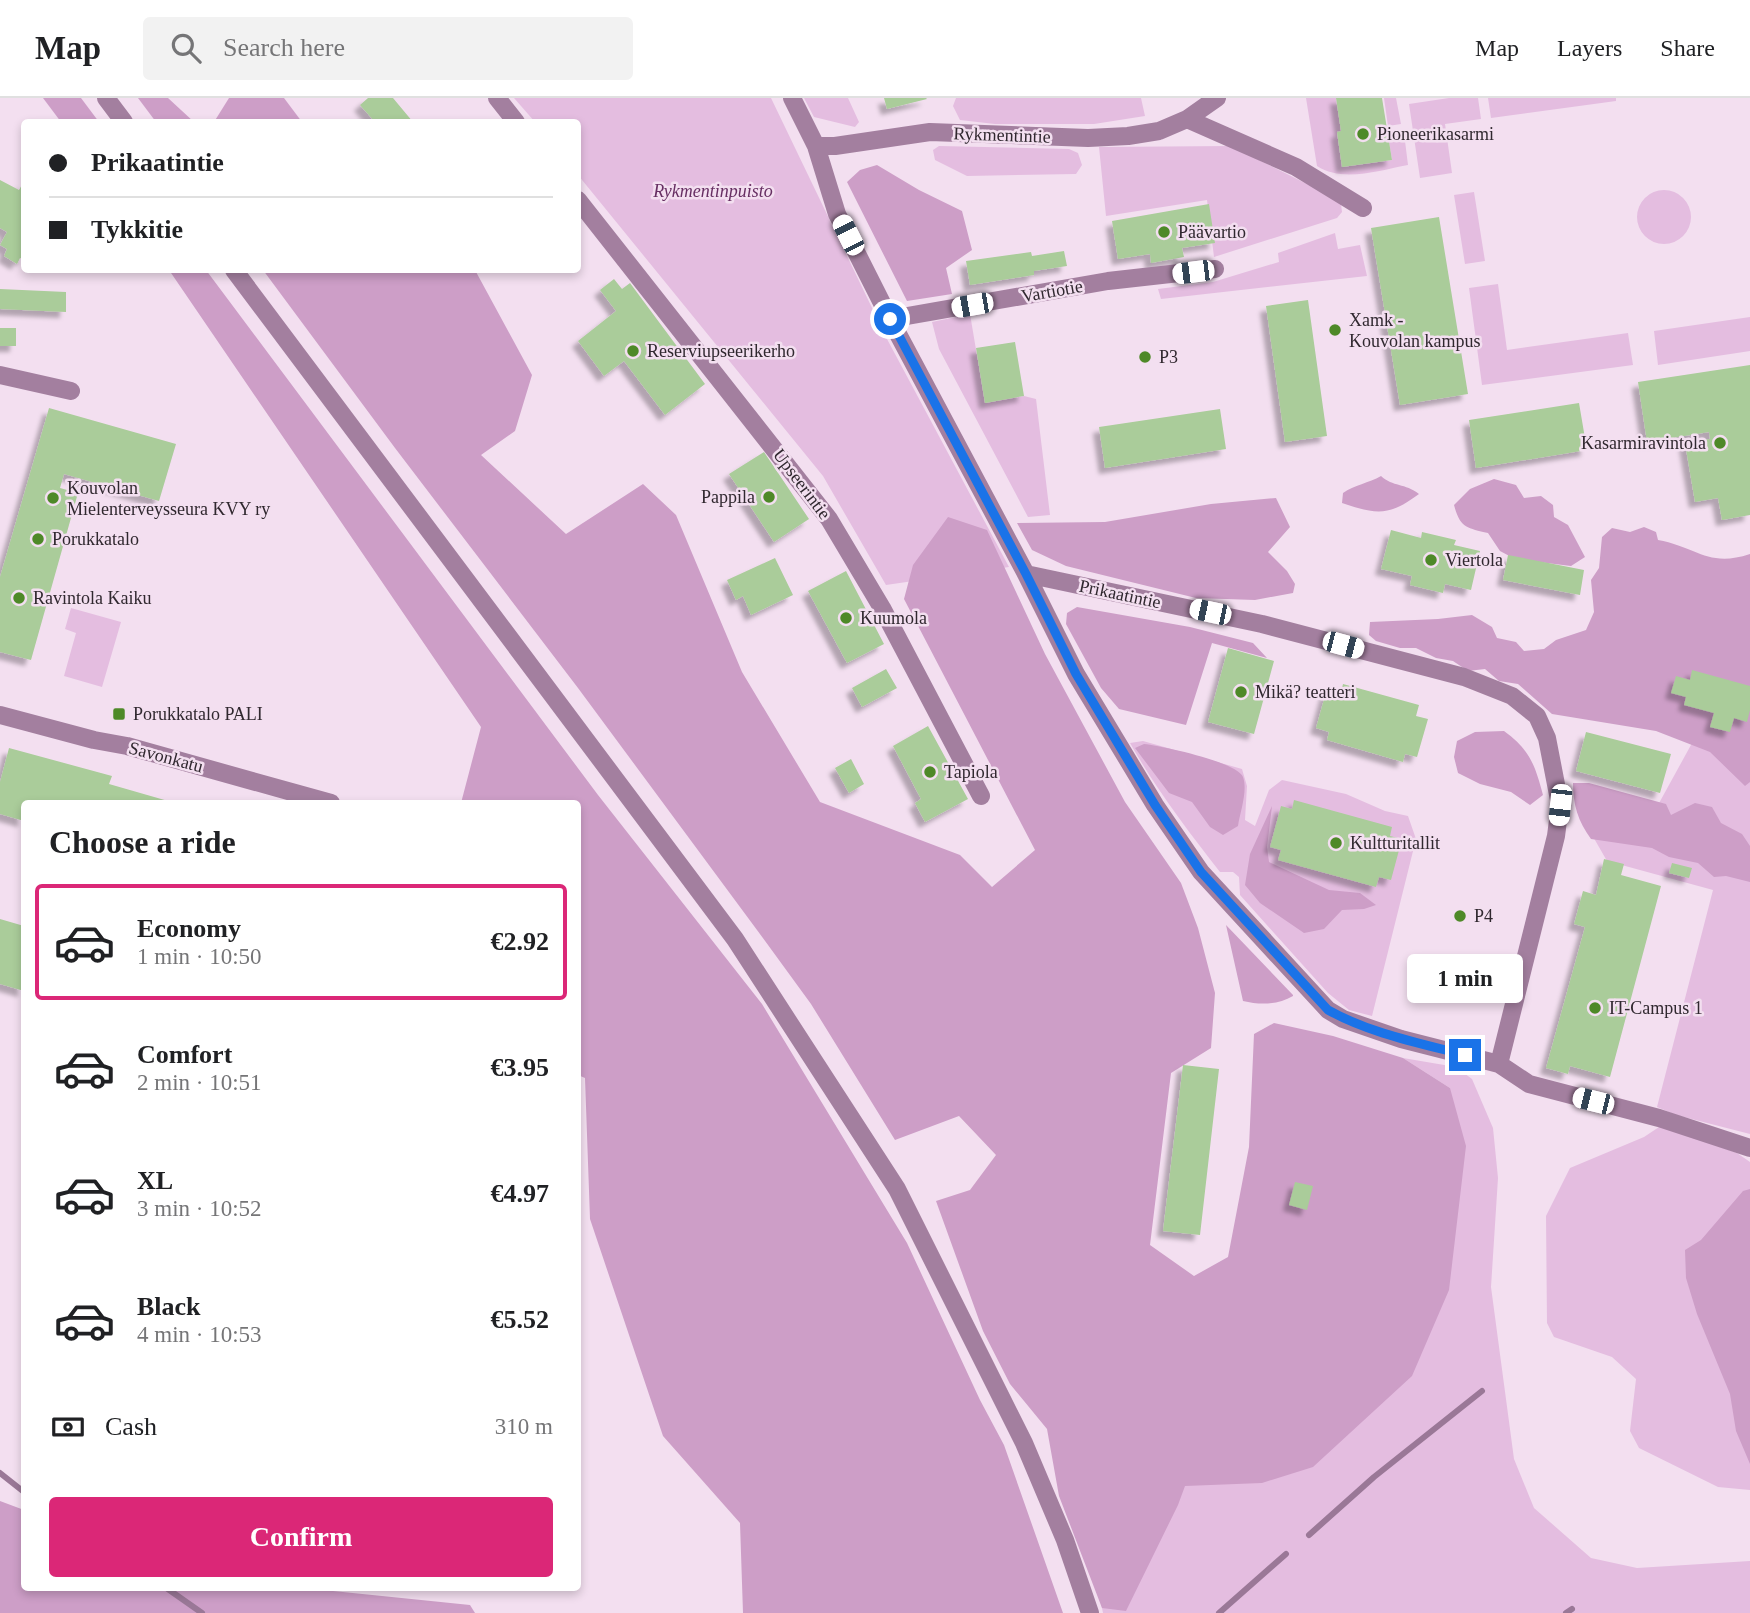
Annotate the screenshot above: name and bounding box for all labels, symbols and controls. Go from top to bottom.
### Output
search box [143,17,633,80]
icon: search [167,29,205,67]
text: Map [35,30,101,66]
text: Search here [223,33,345,62]
text: Map [1475,35,1519,61]
text: Layers [1557,35,1622,61]
text: Share [1660,35,1715,61]
street label: Rykmentintie [953,123,1051,147]
place label: Pioneerikasarmi [1377,124,1494,144]
marker: Pioneerikasarmi [1355,126,1371,142]
text: Prikaatintie [91,148,224,177]
park label: Rykmentinpuisto [652,181,773,201]
car [830,212,867,258]
text: Tykkitie [91,215,183,244]
place label: Päävartio [1178,222,1246,242]
marker: Päävartio [1156,224,1172,240]
car [1171,259,1216,285]
street label: Vartiotie [1020,276,1084,306]
car [950,291,995,319]
route start [874,303,906,335]
place label: Xamk - Kouvolan kampus [1349,310,1480,351]
marker: Xamk - Kouvolan kampus [1327,322,1343,338]
place label: Reserviupseerikerho [647,341,795,361]
marker: Reserviupseerikerho [625,343,641,359]
place label: P3 [1159,347,1178,367]
marker: P3 [1137,349,1153,365]
place label: Kasarmiravintola [1581,433,1706,453]
marker: Kasarmiravintola [1712,435,1728,451]
street label: Upseerintie [769,445,835,523]
place label: Kouvolan Mielenterveysseura KVY ry [67,478,270,519]
place label: Pappila [701,487,755,507]
marker: Pappila [761,489,777,505]
marker: Kouvolan Mielenterveysseura KVY ry [45,490,61,506]
place label: Porukkatalo [52,529,139,549]
marker: Porukkatalo [30,531,46,547]
place label: Viertola [1445,550,1503,570]
marker: Viertola [1423,552,1439,568]
street label: Prikaatintie [1077,576,1163,612]
place label: Ravintola Kaiku [33,588,151,608]
marker: Ravintola Kaiku [11,590,27,606]
car [1188,597,1233,627]
place label: Kuumola [860,608,927,628]
marker: Kuumola [838,610,854,626]
car [1320,629,1367,661]
place label: Mikä? teatteri [1255,682,1355,702]
marker: Mikä? teatteri [1233,684,1249,700]
place label: Porukkatalo PALI [133,704,263,724]
marker: Porukkatalo PALI [111,706,127,722]
street label: Savonkatu [127,738,205,776]
place label: Tapiola [944,762,998,782]
marker: Tapiola [922,764,938,780]
car [1548,783,1573,827]
text: Choose a ride [49,824,236,860]
place label: Kultturitallit [1350,833,1440,853]
marker: Kultturitallit [1328,835,1344,851]
place label: P4 [1474,906,1493,926]
marker: P4 [1452,908,1468,924]
icon: car [53,911,116,974]
text: Economy [137,914,241,943]
text: €2.92 [491,927,549,956]
text: 1 min · 10:50 [137,944,262,969]
callout: 1 min [1407,954,1523,1002]
text: 1 min [1437,966,1493,991]
place label: IT-Campus 1 [1609,998,1703,1018]
marker: IT-Campus 1 [1587,1000,1603,1016]
icon: car [53,1037,116,1100]
route end [1449,1039,1481,1071]
text: Comfort [137,1040,232,1069]
text: €3.95 [491,1053,549,1082]
text: 2 min · 10:51 [137,1070,262,1095]
car [1571,1086,1616,1116]
icon: car [53,1163,116,1226]
text: XL [137,1166,173,1195]
text: €4.97 [491,1179,549,1208]
text: 3 min · 10:52 [137,1196,262,1221]
icon: car [53,1289,116,1352]
text: Black [137,1292,201,1321]
text: €5.52 [491,1305,549,1334]
text: 4 min · 10:53 [137,1322,262,1347]
icon: cash [49,1408,87,1446]
text: Cash [105,1412,157,1441]
text: 310 m [495,1414,553,1439]
button: Confirm [49,1497,553,1577]

